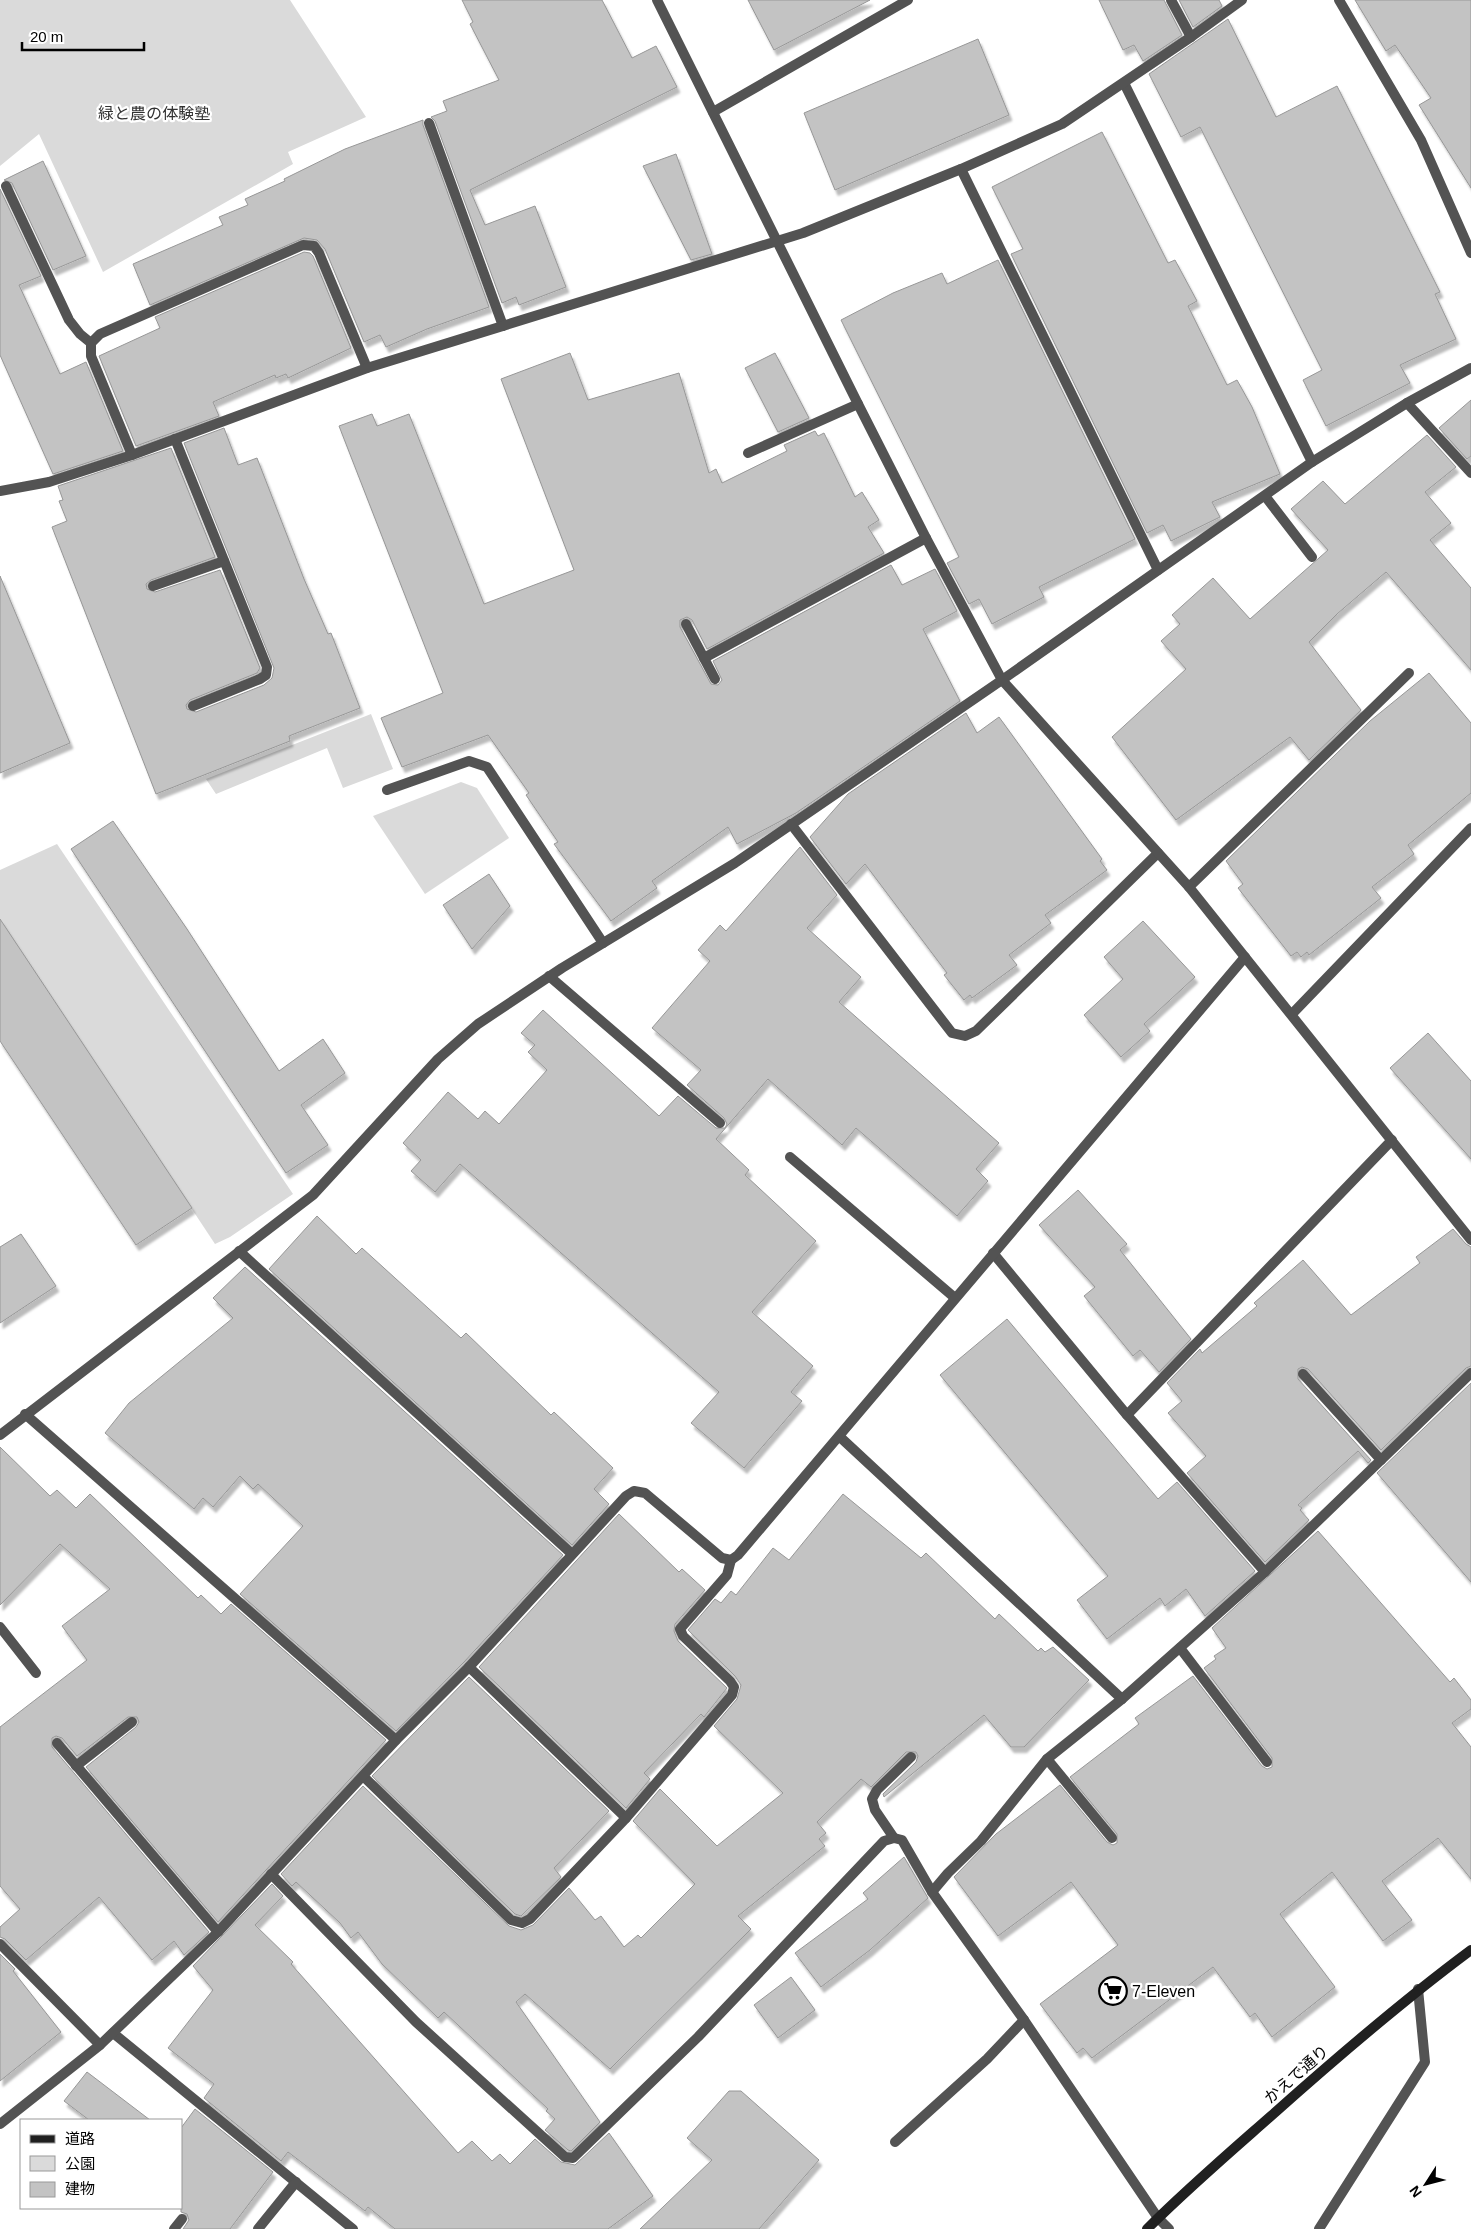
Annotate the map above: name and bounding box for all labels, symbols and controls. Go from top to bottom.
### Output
scale bar [22,20,145,52]
text: 20 m [30,28,63,45]
park label: 緑と農の体験塾 [98,105,210,122]
supermarket icon: 7-Eleven [1098,1976,1128,2006]
place label: 7-Eleven [1132,1983,1195,2000]
street label: かえで通り [1261,2042,1332,2107]
legend [20,2119,182,2209]
text: 道路 [65,2130,95,2147]
text: 公園 [65,2155,95,2172]
north arrow [1401,2159,1451,2209]
text: 建物 [65,2180,95,2197]
text: N [1406,2183,1425,2200]

